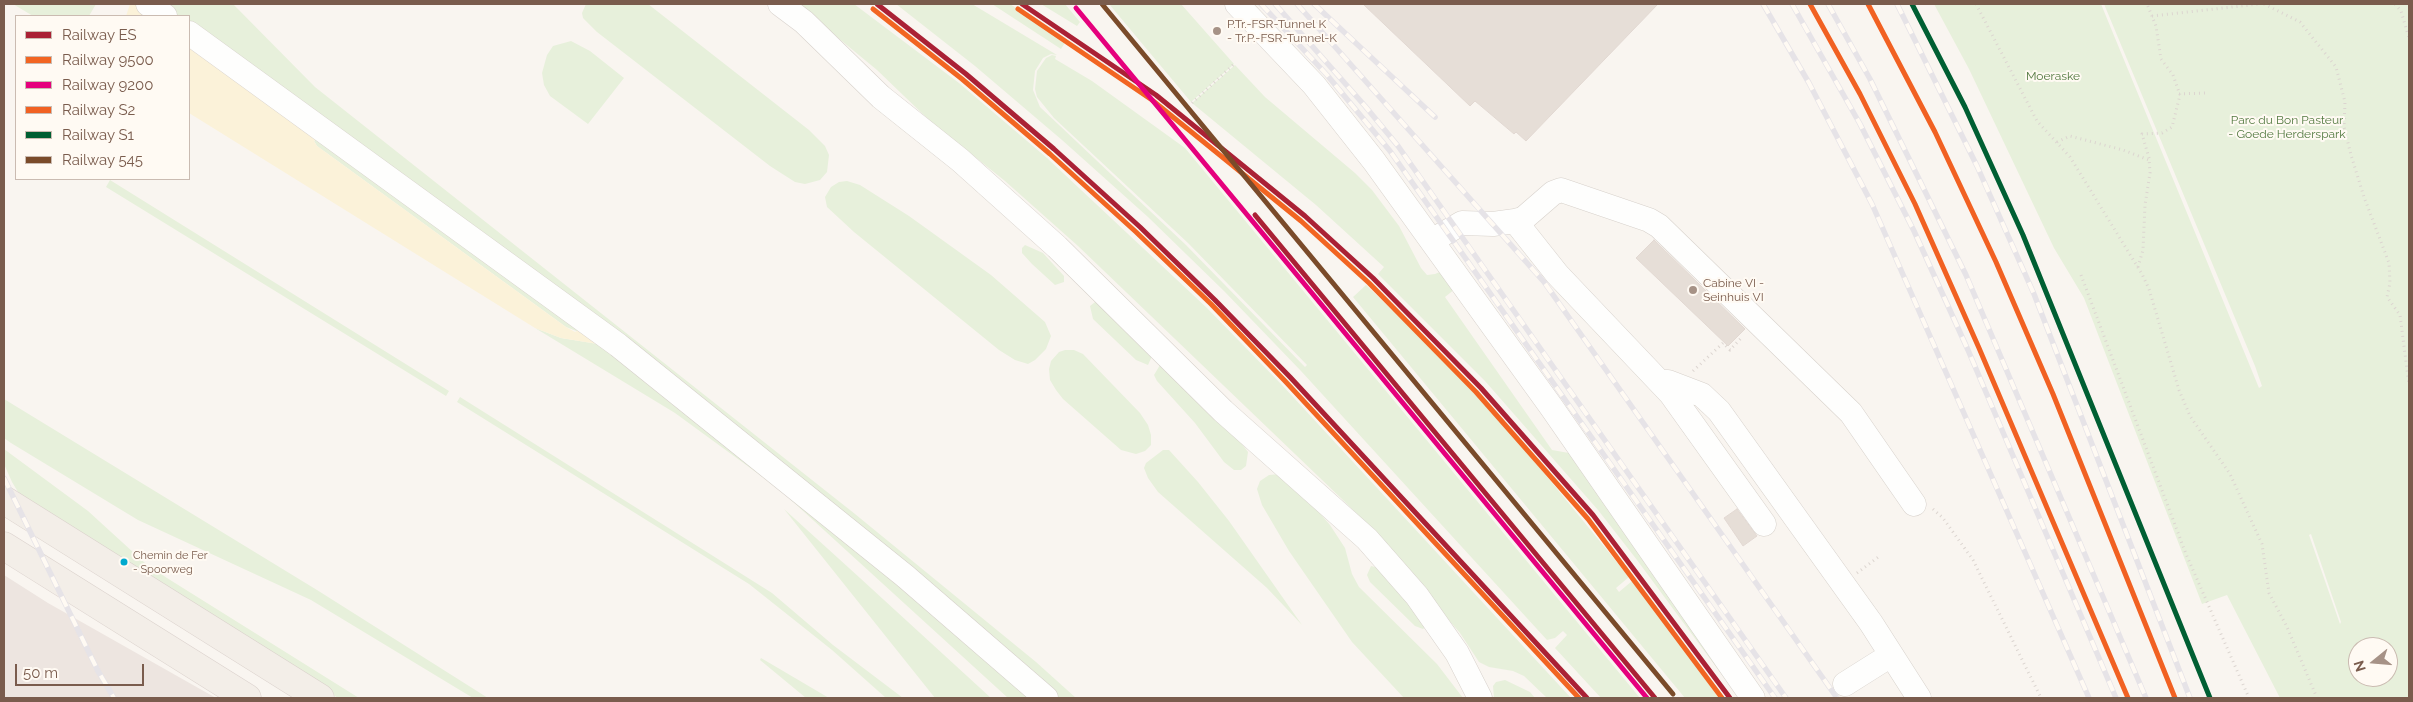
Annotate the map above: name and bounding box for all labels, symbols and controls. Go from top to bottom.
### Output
legend [15,15,190,180]
place label: P.Tr.-FSR-Tunnel K - Tr.P.-FSR-Tunnel-K [1227,17,1337,45]
marker: P.Tr.-FSR-Tunnel K - Tr.P.-FSR-Tunnel-K [1211,25,1223,37]
text: Railway ES [62,26,137,44]
text: Railway 9500 [62,51,154,69]
park label: Moeraske [2026,69,2080,83]
text: Railway 9200 [62,76,153,94]
text: Railway S2 [62,101,135,119]
park label: Parc du Bon Pasteur - Goede Herderspark [2228,113,2346,141]
text: Railway S1 [62,126,134,144]
text: Railway 545 [62,151,143,169]
place label: Cabine VI - Seinhuis VI [1703,276,1764,304]
marker: Cabine VI - Seinhuis VI [1687,284,1699,296]
place label: Chemin de Fer - Spoorweg [133,549,208,575]
marker: Chemin de Fer - Spoorweg [119,557,129,567]
north arrow [2348,637,2398,687]
scale bar [18,654,146,686]
text: N [2350,659,2369,674]
text: 50 m [23,664,58,682]

